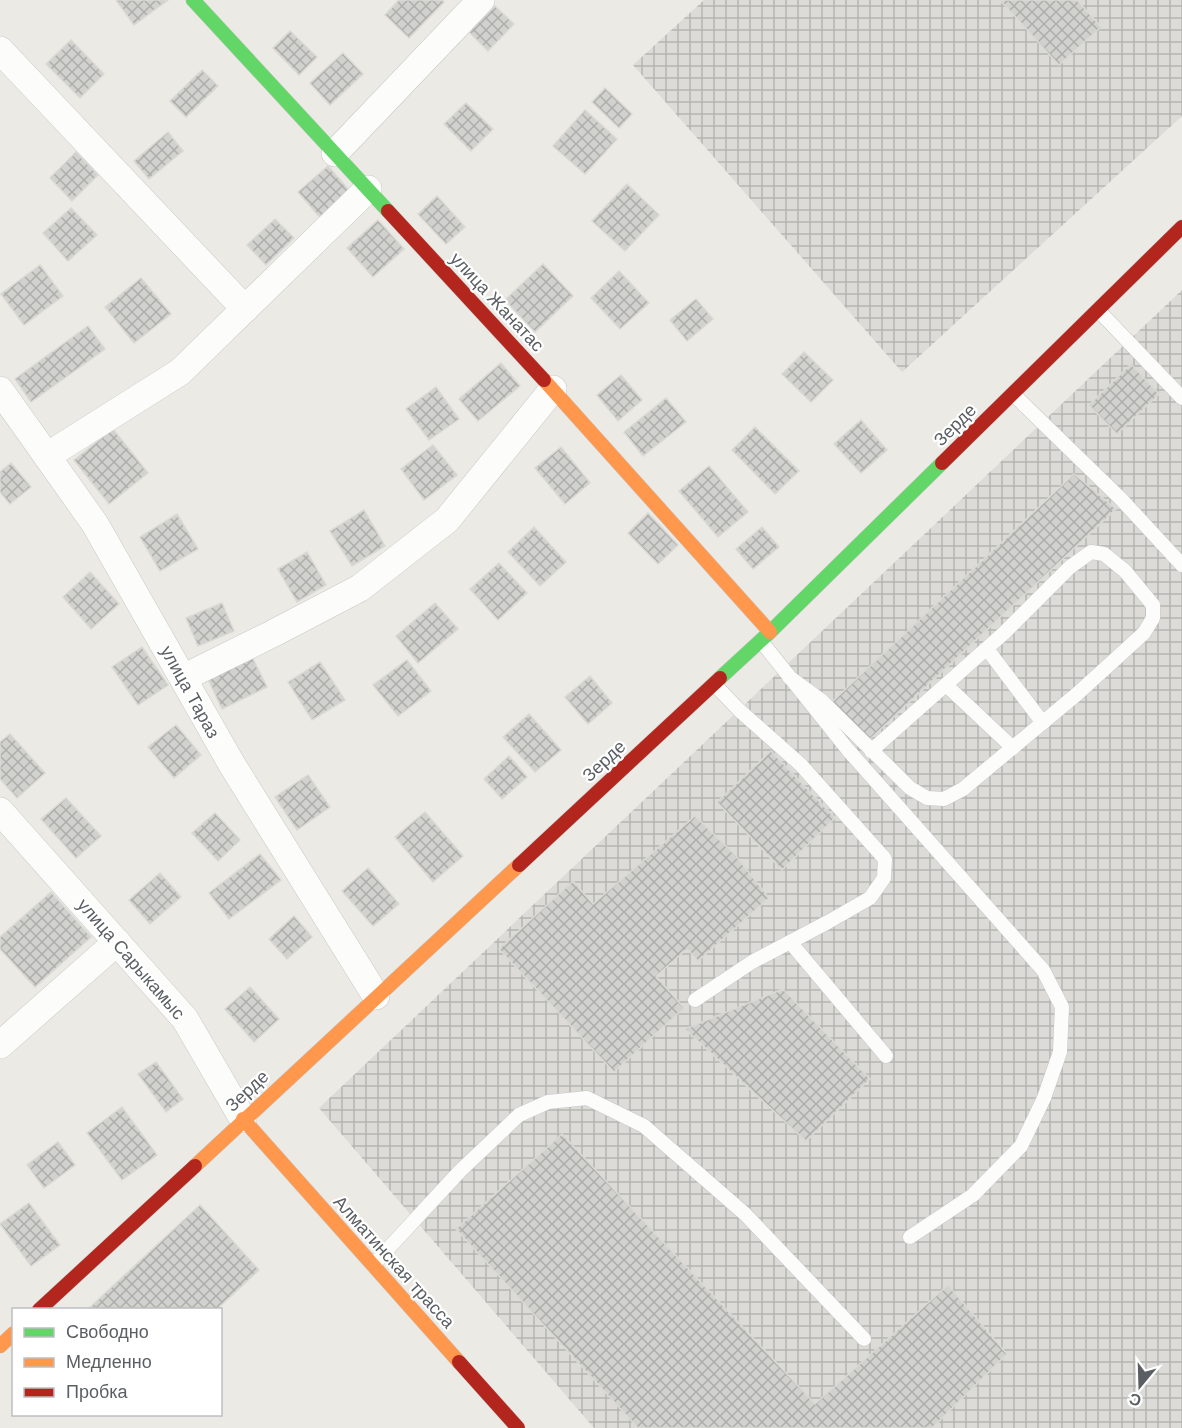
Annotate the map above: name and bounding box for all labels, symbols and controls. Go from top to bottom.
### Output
street label: улица Жанатас [445,247,549,357]
street label: Зерде [928,398,982,452]
street label: улица Тараз [155,641,225,743]
street label: Зерде [577,735,631,787]
street label: улица Сарыкамыс [72,893,190,1025]
street label: Зерде [220,1065,274,1117]
street label: Алматинская трасса [328,1190,461,1334]
legend [12,1308,222,1416]
text: Свободно [66,1320,149,1344]
text: Медленно [66,1350,152,1374]
north arrow [1110,1356,1170,1416]
text: Пробка [66,1380,129,1404]
text: С [1126,1388,1144,1412]

